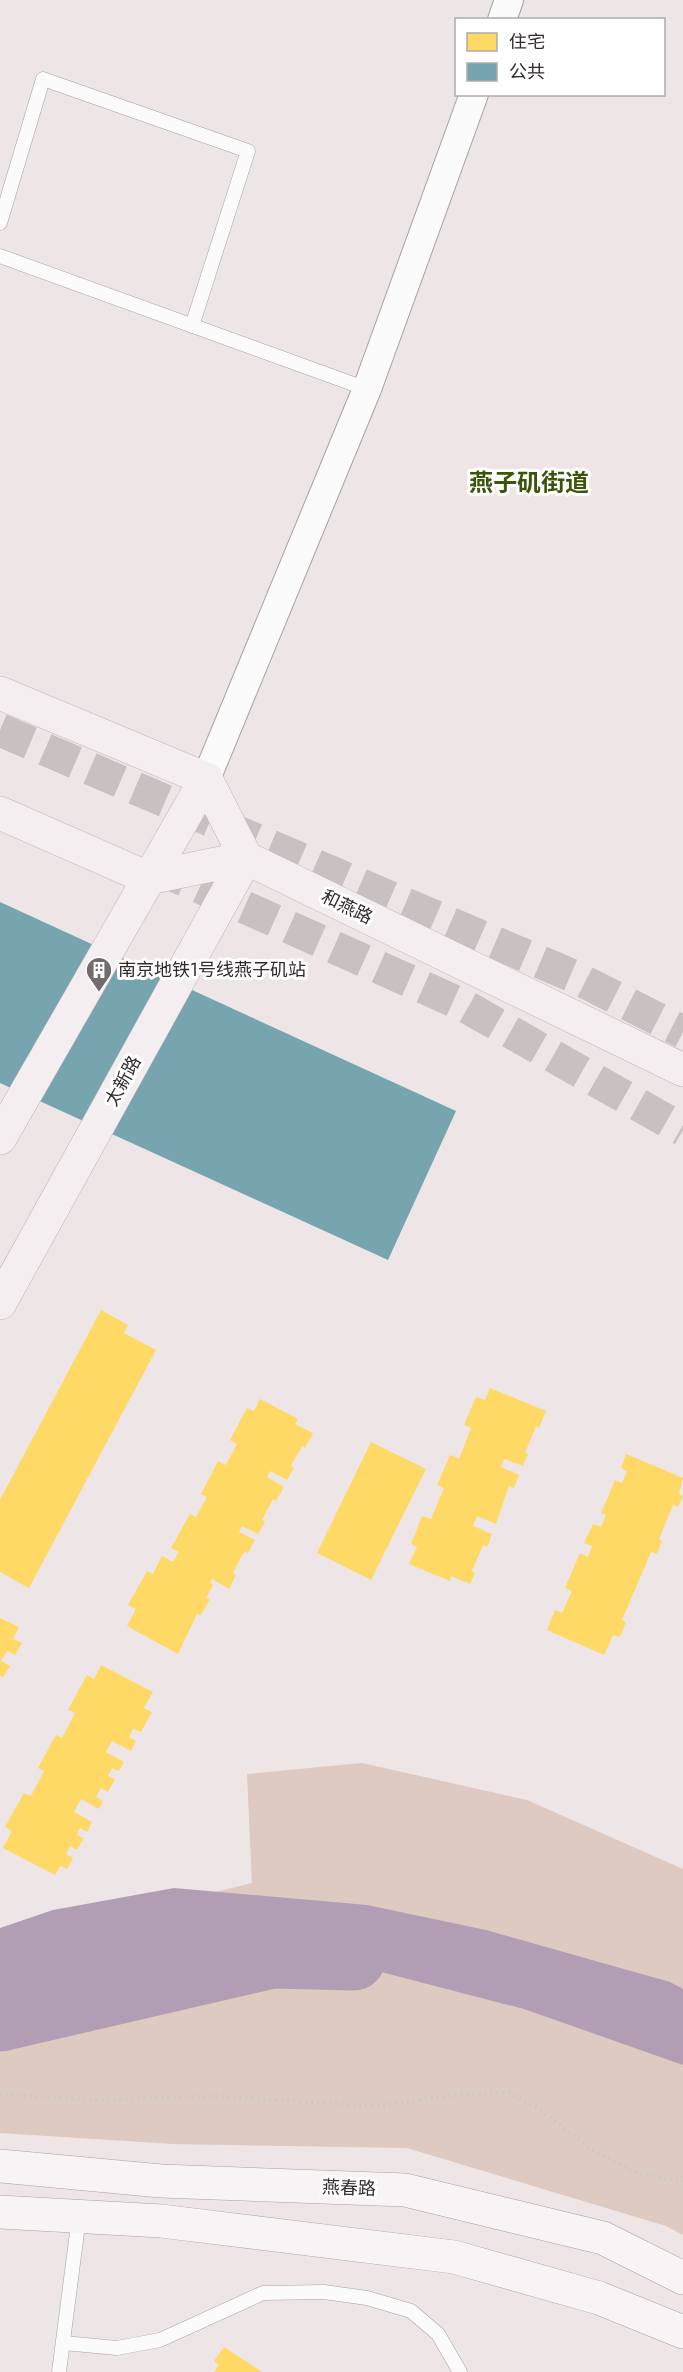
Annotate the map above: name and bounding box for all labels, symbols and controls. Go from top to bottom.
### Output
legend [455,18,665,96]
text: 住宅 [509,29,545,55]
text: 公共 [509,59,545,85]
district label: 燕子矶街道 [469,465,589,500]
street label: 和燕路 [317,883,377,931]
building icon: 南京地铁1号线燕子矶站 [84,955,114,993]
place label: 南京地铁1号线燕子矶站 [118,957,306,983]
street label: 太新路 [99,1051,147,1111]
street label: 燕春路 [322,2174,376,2202]

